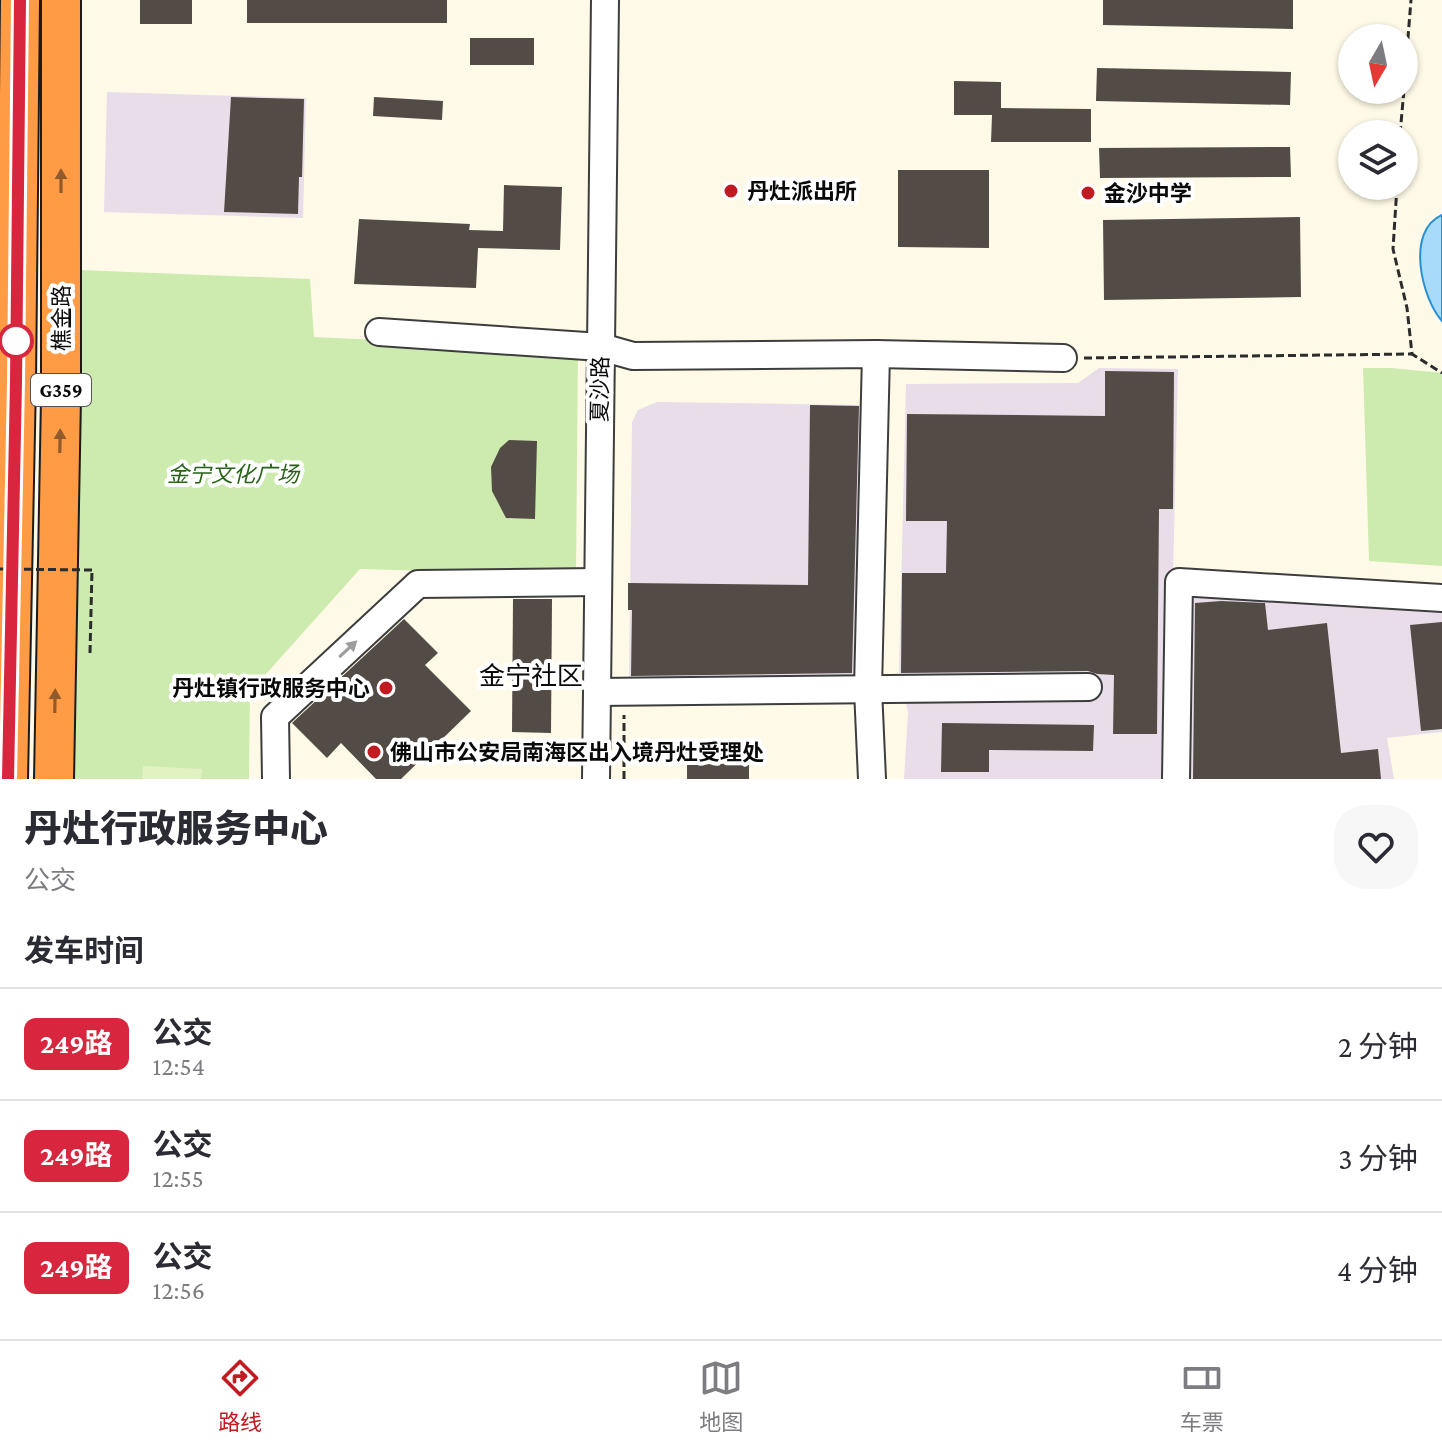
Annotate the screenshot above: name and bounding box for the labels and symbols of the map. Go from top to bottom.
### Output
north arrow [1338,24,1418,104]
one-way arrow [55,168,67,193]
place label: 丹灶派出所 [747,179,857,204]
place label: 金沙中学 [1104,181,1192,206]
marker: 丹灶派出所 [722,182,740,200]
marker: 金沙中学 [1079,184,1097,202]
street label: 樵金路 [49,285,74,351]
unlabelled marker [0,324,33,358]
street label: 夏沙路 [587,356,613,422]
road number: G359 [31,374,91,406]
one-way arrow [54,428,67,453]
park label: 金宁文化广场 [167,462,301,487]
one-way arrow [338,640,357,658]
district label: 金宁社区 [479,662,583,691]
place label: 丹灶镇行政服务中心 [172,676,370,701]
marker: 丹灶镇行政服务中心 [377,679,395,697]
one-way arrow [49,688,62,713]
place label: 佛山市公安局南海区出入境丹灶受理处 [390,740,764,765]
marker: 佛山市公安局南海区出入境丹灶受理处 [365,743,383,761]

